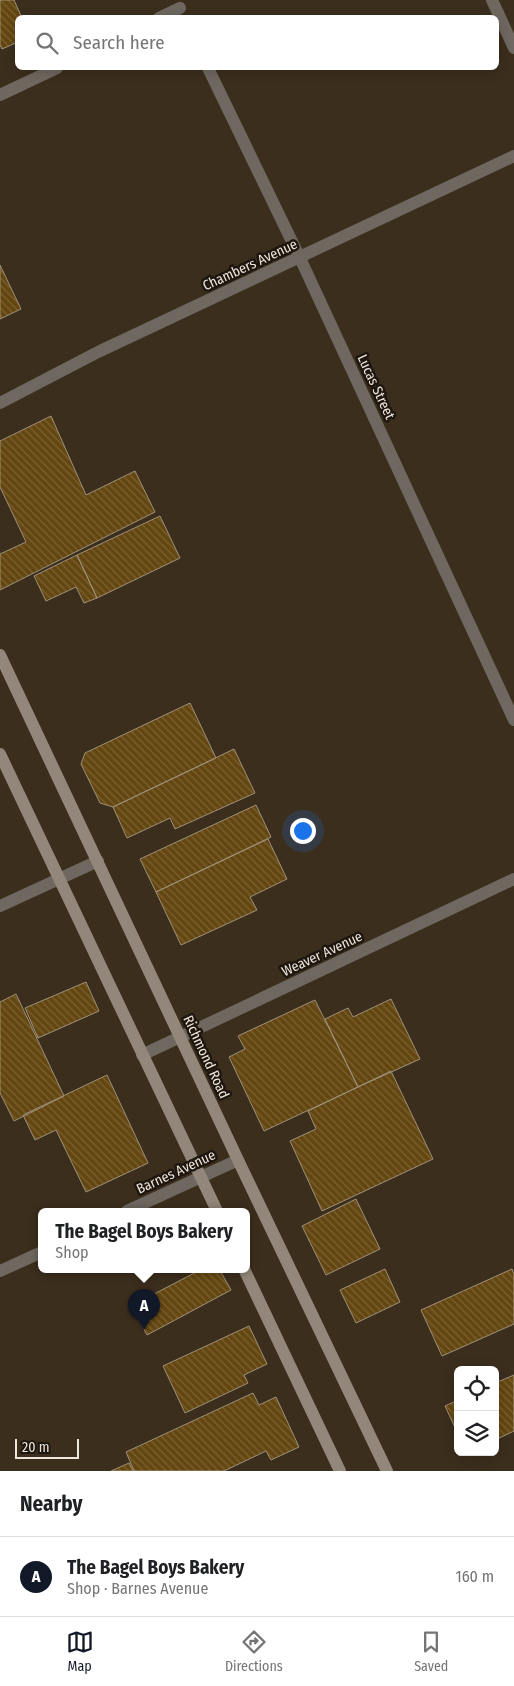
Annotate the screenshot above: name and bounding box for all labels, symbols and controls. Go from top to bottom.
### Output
search box [15,15,499,70]
icon: search [33,29,61,57]
text: Search here [73,31,165,54]
street label: Chambers Avenue [200,236,300,294]
street label: Lucas Street [354,352,399,423]
your location [290,818,316,844]
street label: Weaver Avenue [279,928,365,980]
street label: Richmond Road [179,1013,233,1101]
street label: Barnes Avenue [134,1146,218,1198]
popup [38,1208,250,1273]
text: The Bagel Boys Bakery [55,1220,233,1243]
text: Shop [55,1243,89,1262]
pin: A [128,1289,160,1330]
map controls [454,1366,499,1456]
button: locate [454,1366,499,1411]
button: layers [454,1411,499,1456]
scale bar [15,1436,79,1459]
text: 20 m [22,1439,50,1456]
text: Nearby [20,1491,82,1517]
text: The Bagel Boys Bakery [67,1556,244,1579]
text: A [32,1567,40,1586]
text: 160 m [455,1567,494,1586]
text: Shop · Barnes Avenue [67,1579,208,1598]
tab: Map [66,1628,94,1675]
tab: Directions [225,1628,283,1675]
tab: Saved [414,1628,448,1675]

